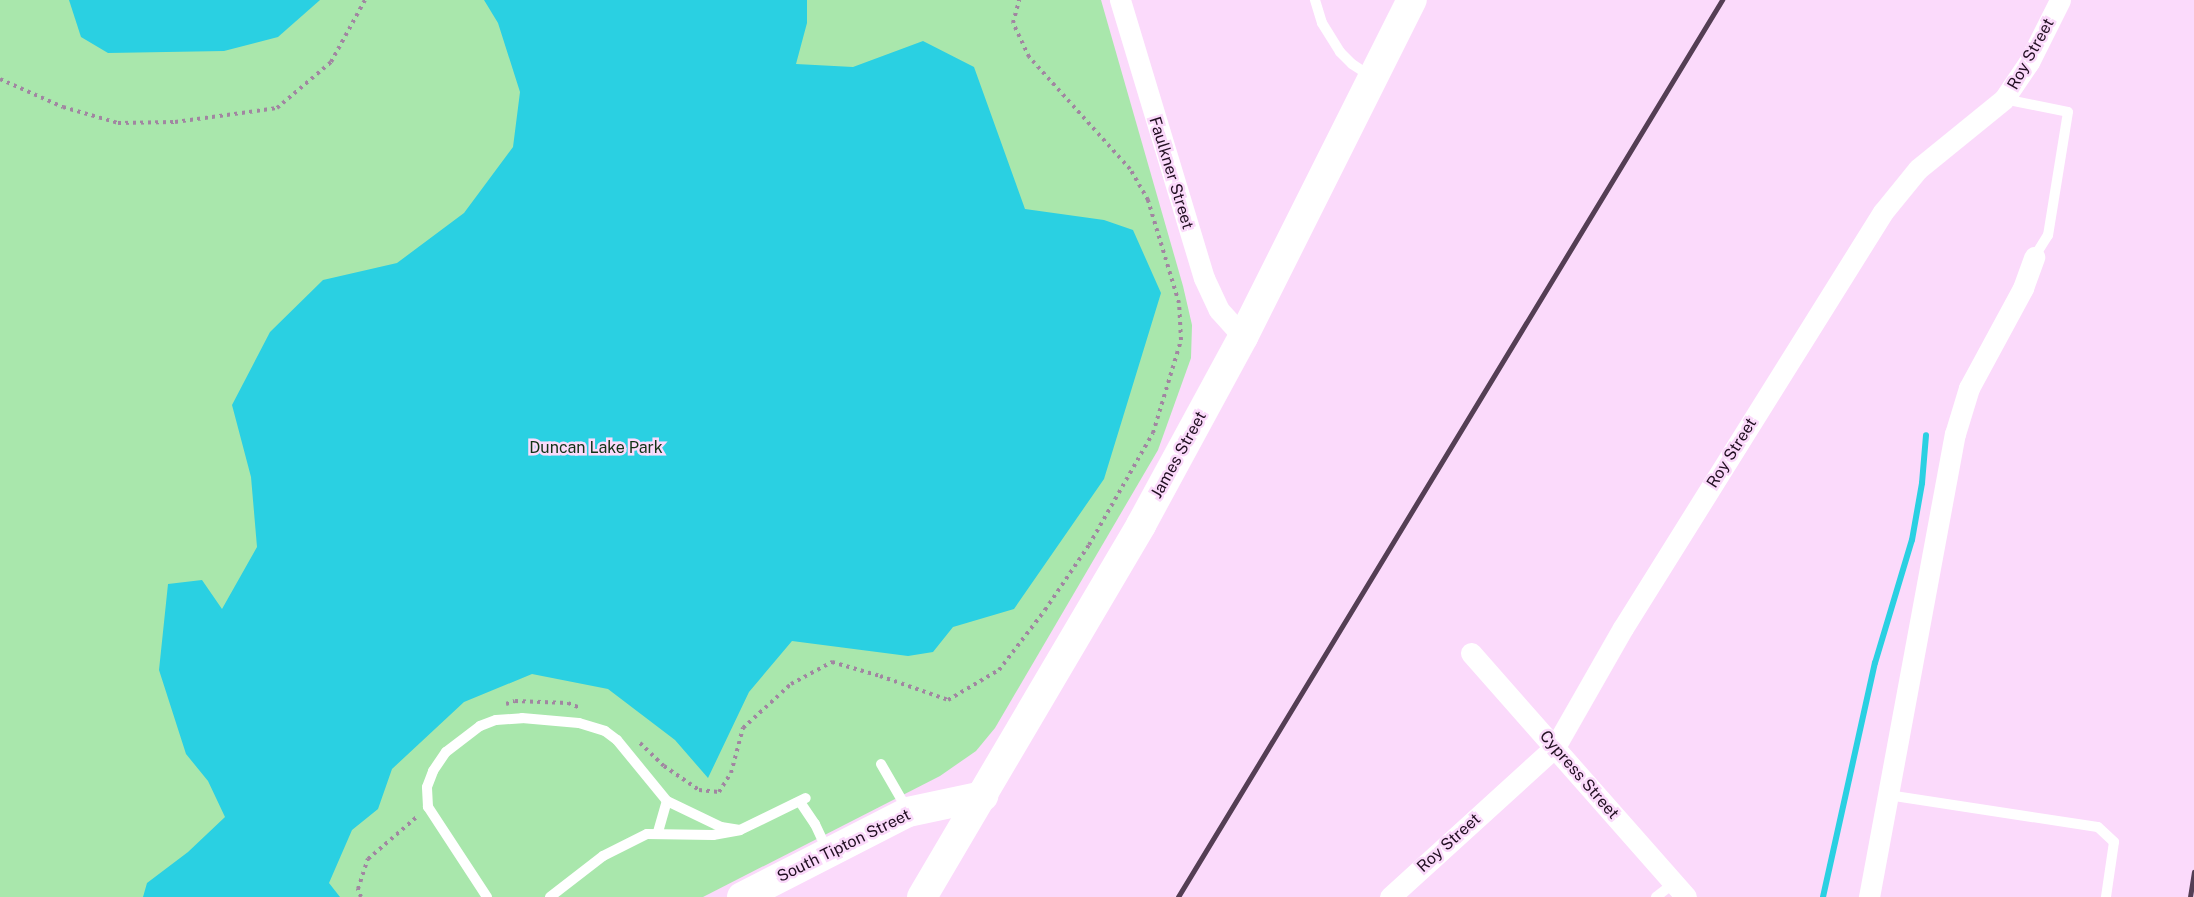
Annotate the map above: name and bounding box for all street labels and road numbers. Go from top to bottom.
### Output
street label: Roy Street [2004,15,2058,93]
street label: Faulkner Street [1145,114,1197,232]
street label: James Street [1147,408,1211,502]
street label: Roy Street [1703,415,1761,491]
street label: Cypress Street [1535,727,1623,823]
street label: South Tipton Street [774,805,914,887]
street label: Roy Street [1413,810,1485,876]

